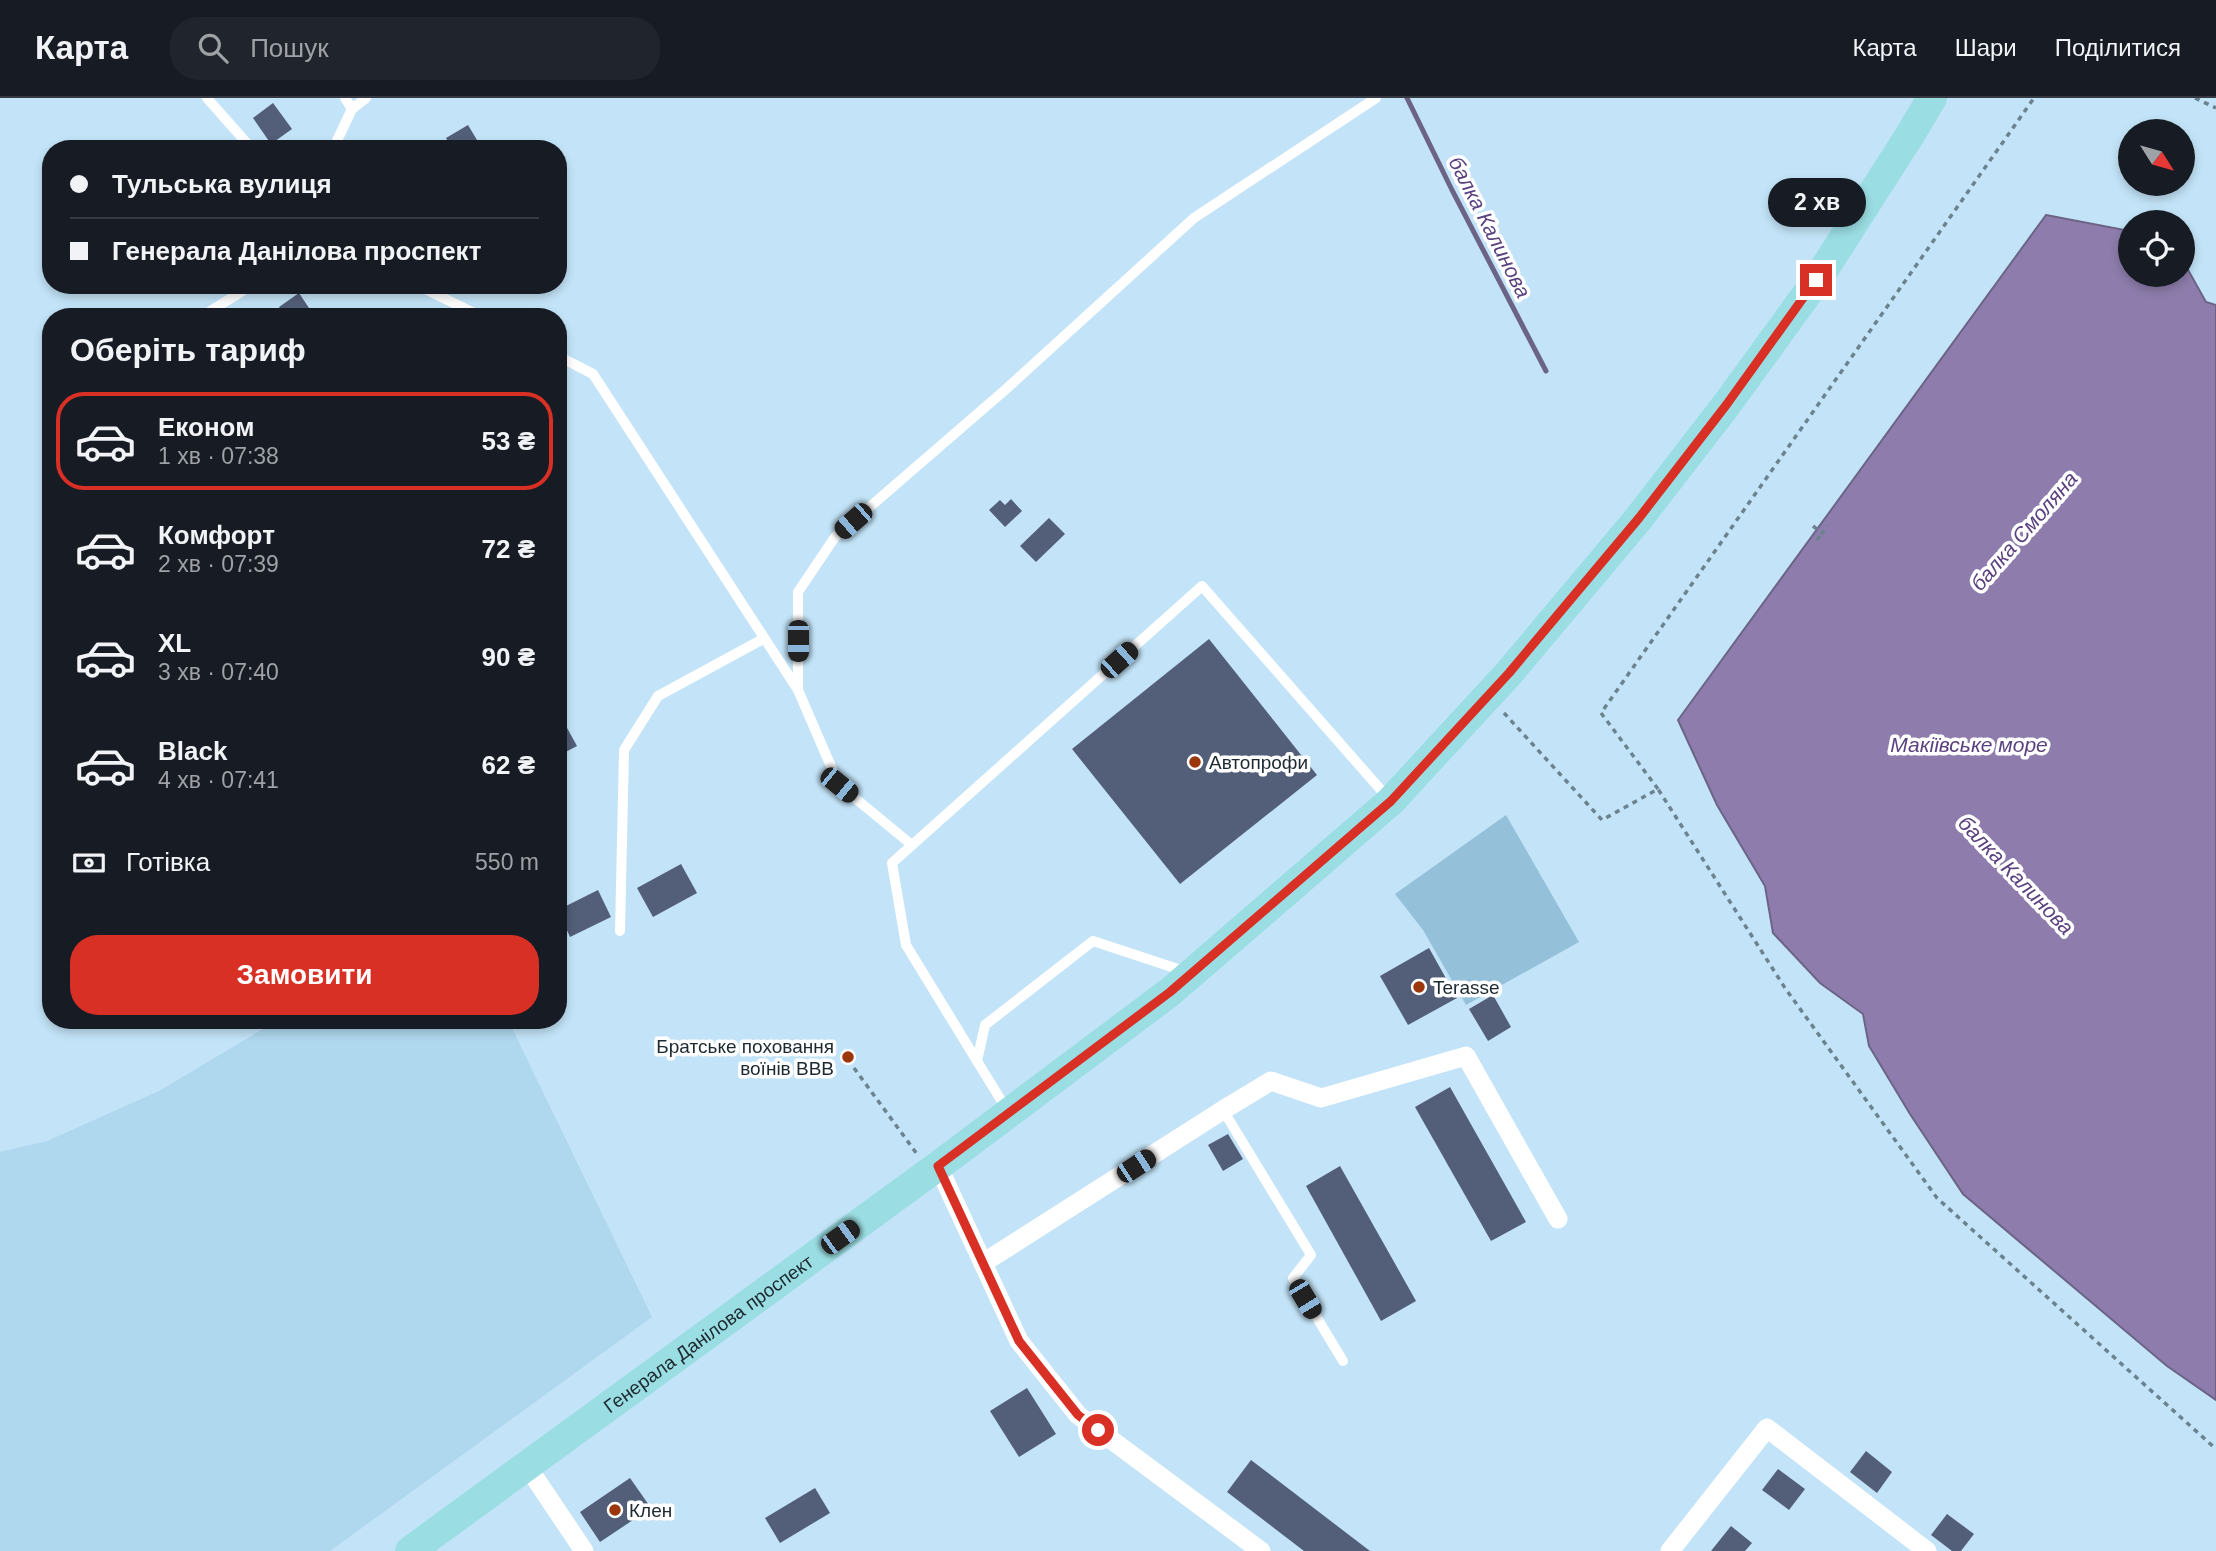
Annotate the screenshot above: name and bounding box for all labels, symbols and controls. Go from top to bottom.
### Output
search box [170,17,660,80]
text: Карта [35,29,128,66]
icon: search [194,29,232,67]
text: Пошук [250,33,329,63]
text: Карта [1852,34,1917,61]
text: Шари [1955,34,2017,61]
text: Поділитися [2055,34,2181,61]
north arrow [2118,119,2194,196]
map controls [2118,119,2195,287]
water label: балка Калинова [1445,153,1535,301]
text: Тульська вулиця [112,169,332,199]
callout: 2 хв [1767,178,1865,228]
text: 2 хв [1794,189,1840,215]
button: locate [2118,210,2195,287]
text: Генерала Данілова проспект [112,236,481,266]
route end [1800,264,1832,296]
text: Оберіть тариф [70,332,306,368]
icon: car [74,410,137,473]
text: Економ [158,412,254,442]
text: 53 ₴ [482,426,535,456]
text: 1 хв · 07:38 [158,443,279,469]
water label: балка Смоляна [1966,467,2082,595]
car [831,499,876,543]
icon: car [74,518,137,581]
text: Комфорт [158,520,275,550]
text: 72 ₴ [482,534,535,564]
text: 2 хв · 07:39 [158,551,279,577]
car [788,620,809,662]
icon: car [74,626,137,689]
text: XL [158,628,191,658]
car [1097,638,1142,682]
text: 90 ₴ [482,642,535,672]
text: 3 хв · 07:40 [158,659,279,685]
water label: Макіївське море [1890,733,2048,756]
icon: car [74,734,137,797]
text: Black [158,736,227,766]
text: 62 ₴ [482,750,535,780]
place label: Автопрофи [1209,752,1308,773]
marker: Автопрофи [1187,754,1203,770]
car [817,764,862,806]
text: 4 хв · 07:41 [158,767,279,793]
water label: балка Калинова [1954,811,2078,939]
icon: cash [70,844,108,882]
text: Готівка [126,847,210,877]
text: 550 m [475,849,539,875]
button: Замовити [70,935,539,1015]
place label: Terasse [1433,977,1500,998]
marker: Terasse [1411,979,1427,995]
place label: Братське поховання воїнів ВВВ [656,1036,834,1079]
marker: Братське поховання воїнів ВВВ [840,1049,856,1065]
car [1113,1146,1160,1186]
car [817,1216,864,1258]
street label: Генерала Данілова проспект [599,1250,817,1417]
car [1286,1276,1325,1322]
route start [1082,1414,1114,1446]
place label: Клен [629,1500,672,1521]
marker: Клен [607,1502,623,1518]

